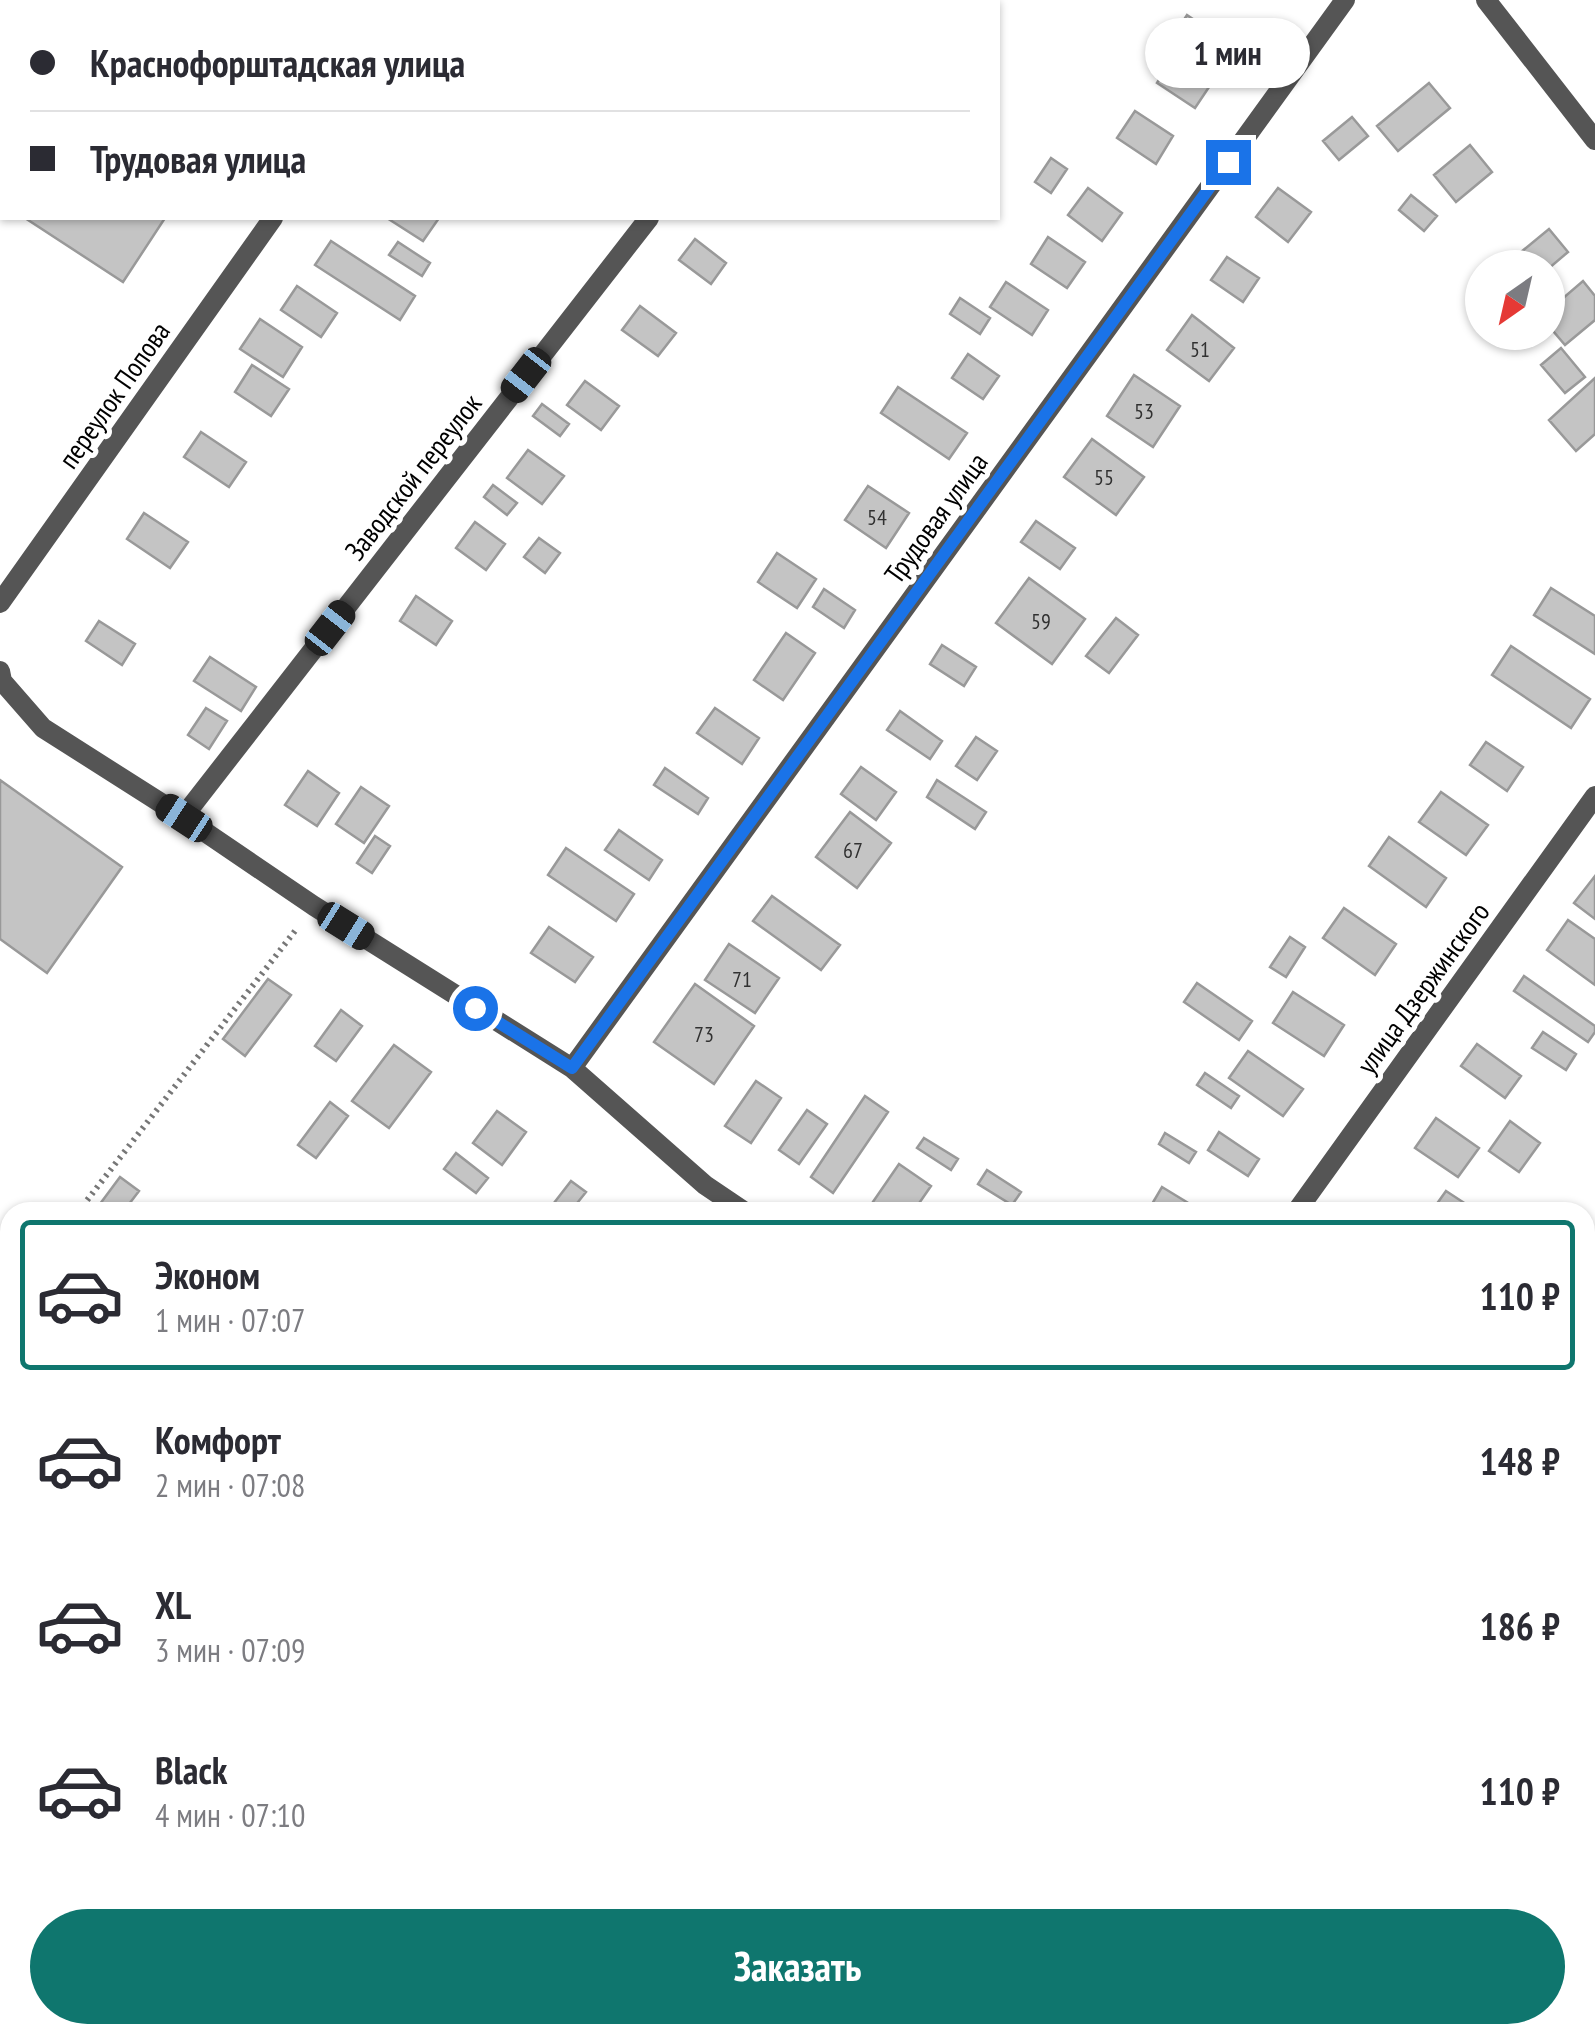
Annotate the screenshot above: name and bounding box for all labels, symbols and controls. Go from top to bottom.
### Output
callout: 1 мин [1146,17,1310,87]
text: 1 мин [1193,32,1262,74]
text: Краснофорштадская улица [90,38,465,87]
text: Трудовая улица [90,134,306,183]
route end [1206,140,1251,185]
north arrow [1465,250,1565,350]
map controls [1465,250,1565,350]
street label: переулок Попова [49,314,178,475]
house number: 51 [1190,335,1210,363]
car [496,342,556,408]
street label: Заводской переулок [336,386,489,567]
house number: 53 [1134,397,1154,425]
street label: Трудовая улица [876,445,996,590]
house number: 55 [1094,463,1114,491]
house number: 54 [867,503,887,531]
car [300,595,360,661]
house number: 59 [1031,607,1051,635]
car [151,789,217,847]
house number: 67 [843,836,863,864]
street label: улица Дзержинского [1348,894,1497,1081]
car [313,897,379,955]
house number: 71 [732,965,752,993]
route start [453,986,498,1031]
house number: 73 [694,1020,714,1048]
icon: car [35,1250,125,1340]
text: Эконом [155,1250,260,1299]
text: 110 ₽ [1480,1271,1560,1320]
text: 1 мин · 07:07 [155,1299,305,1341]
icon: car [35,1415,125,1505]
text: Комфорт [155,1415,281,1464]
text: 148 ₽ [1480,1436,1560,1485]
text: 2 мин · 07:08 [155,1464,305,1506]
icon: car [35,1580,125,1670]
text: XL [155,1580,191,1629]
text: 186 ₽ [1480,1601,1560,1650]
text: 3 мин · 07:09 [155,1629,305,1671]
icon: car [35,1745,125,1835]
text: Black [155,1745,228,1794]
text: 110 ₽ [1480,1766,1560,1815]
text: 4 мин · 07:10 [155,1794,305,1836]
button: Заказать [30,1909,1565,2024]

